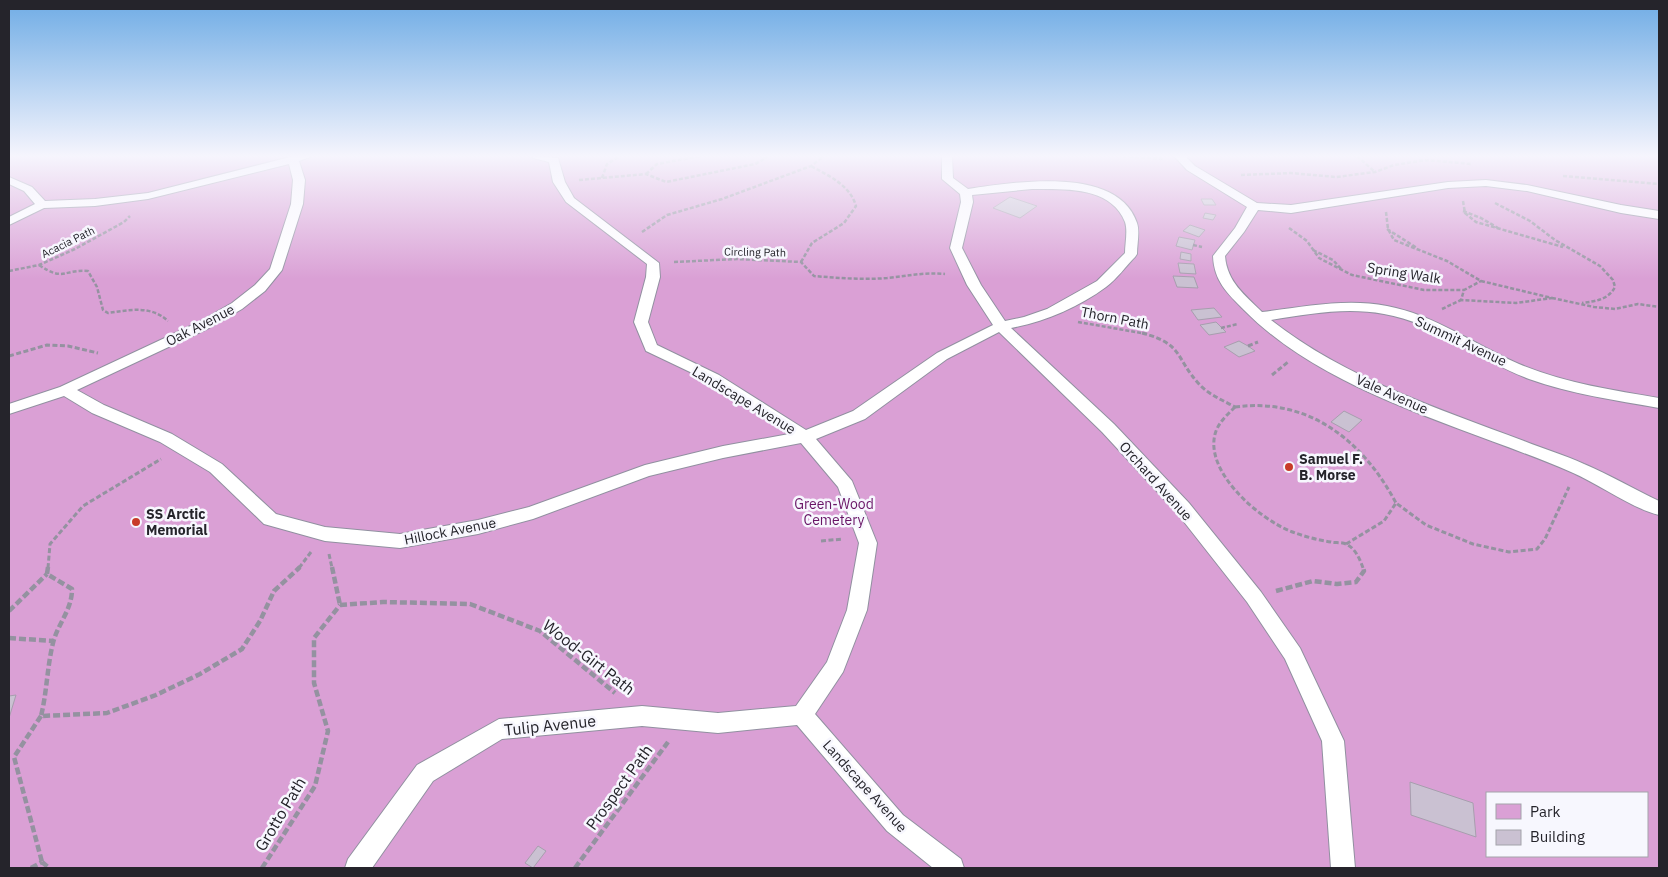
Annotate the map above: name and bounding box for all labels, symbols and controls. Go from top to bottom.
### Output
street label: Acacia Path [39,223,97,261]
street label: Circling Path [724,244,786,260]
street label: Spring Walk [1366,258,1443,288]
street label: Oak Avenue [163,300,238,350]
street label: Thorn Path [1079,303,1151,333]
street label: Summit Avenue [1412,312,1510,370]
street label: Landscape Avenue [689,362,799,438]
street label: Vale Avenue [1353,370,1431,418]
street label: Orchard Avenue [1116,438,1197,525]
place label: Samuel F. B. Morse [1299,450,1363,484]
marker: Samuel F. B. Morse [1283,461,1295,473]
park label: Green-Wood Cemetery [794,495,874,529]
place label: SS Arctic Memorial [146,505,208,539]
street label: Hillock Avenue [403,513,498,549]
marker: SS Arctic Memorial [130,516,142,528]
street label: Wood-Girt Path [539,615,639,699]
street label: Tulip Avenue [503,710,597,740]
street label: Landscape Avenue [819,736,911,836]
street label: Prospect Path [581,741,657,833]
street label: Grotto Path [250,774,310,854]
legend [1486,792,1648,857]
text: Park [1530,802,1560,821]
text: Building [1530,827,1585,846]

